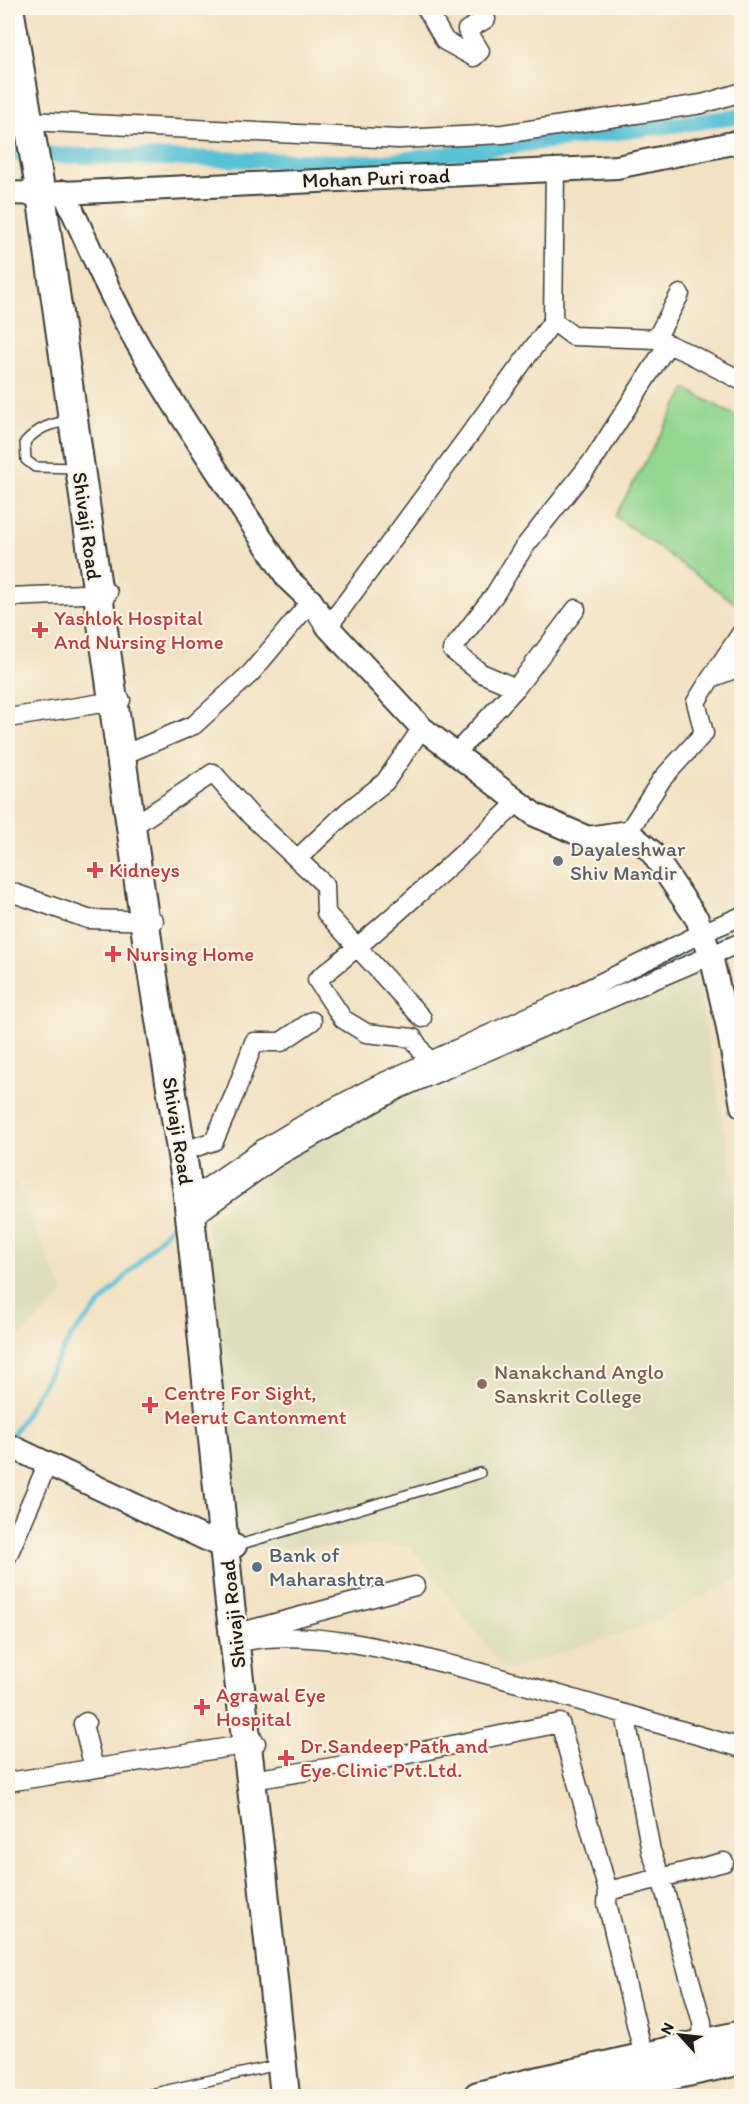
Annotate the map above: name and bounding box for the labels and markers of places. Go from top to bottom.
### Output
place label: Yashlok Hospital And Nursing Home [54,605,224,654]
marker: Yashlok Hospital And Nursing Home [31,621,49,639]
place label: Dayaleshwar Shiv Mandir [570,836,686,885]
marker: Dayaleshwar Shiv Mandir [551,854,565,868]
place label: Kidneys [109,857,180,882]
marker: Kidneys [86,861,104,879]
place label: Nursing Home [126,941,254,966]
marker: Nursing Home [104,945,122,963]
place label: Nanakchand Anglo Sanskrit College [494,1359,664,1408]
marker: Nanakchand Anglo Sanskrit College [475,1377,489,1391]
place label: Centre For Sight, Meerut Cantonment [164,1380,347,1429]
marker: Centre For Sight, Meerut Cantonment [141,1396,159,1414]
place label: Bank of Maharashtra [269,1542,385,1591]
marker: Bank of Maharashtra [250,1560,264,1574]
place label: Agrawal Eye Hospital [216,1682,326,1731]
marker: Agrawal Eye Hospital [193,1698,211,1716]
place label: Dr.Sandeep Path and Eye Clinic Pvt.Ltd. [300,1733,488,1782]
marker: Dr.Sandeep Path and Eye Clinic Pvt.Ltd. [277,1749,295,1767]

